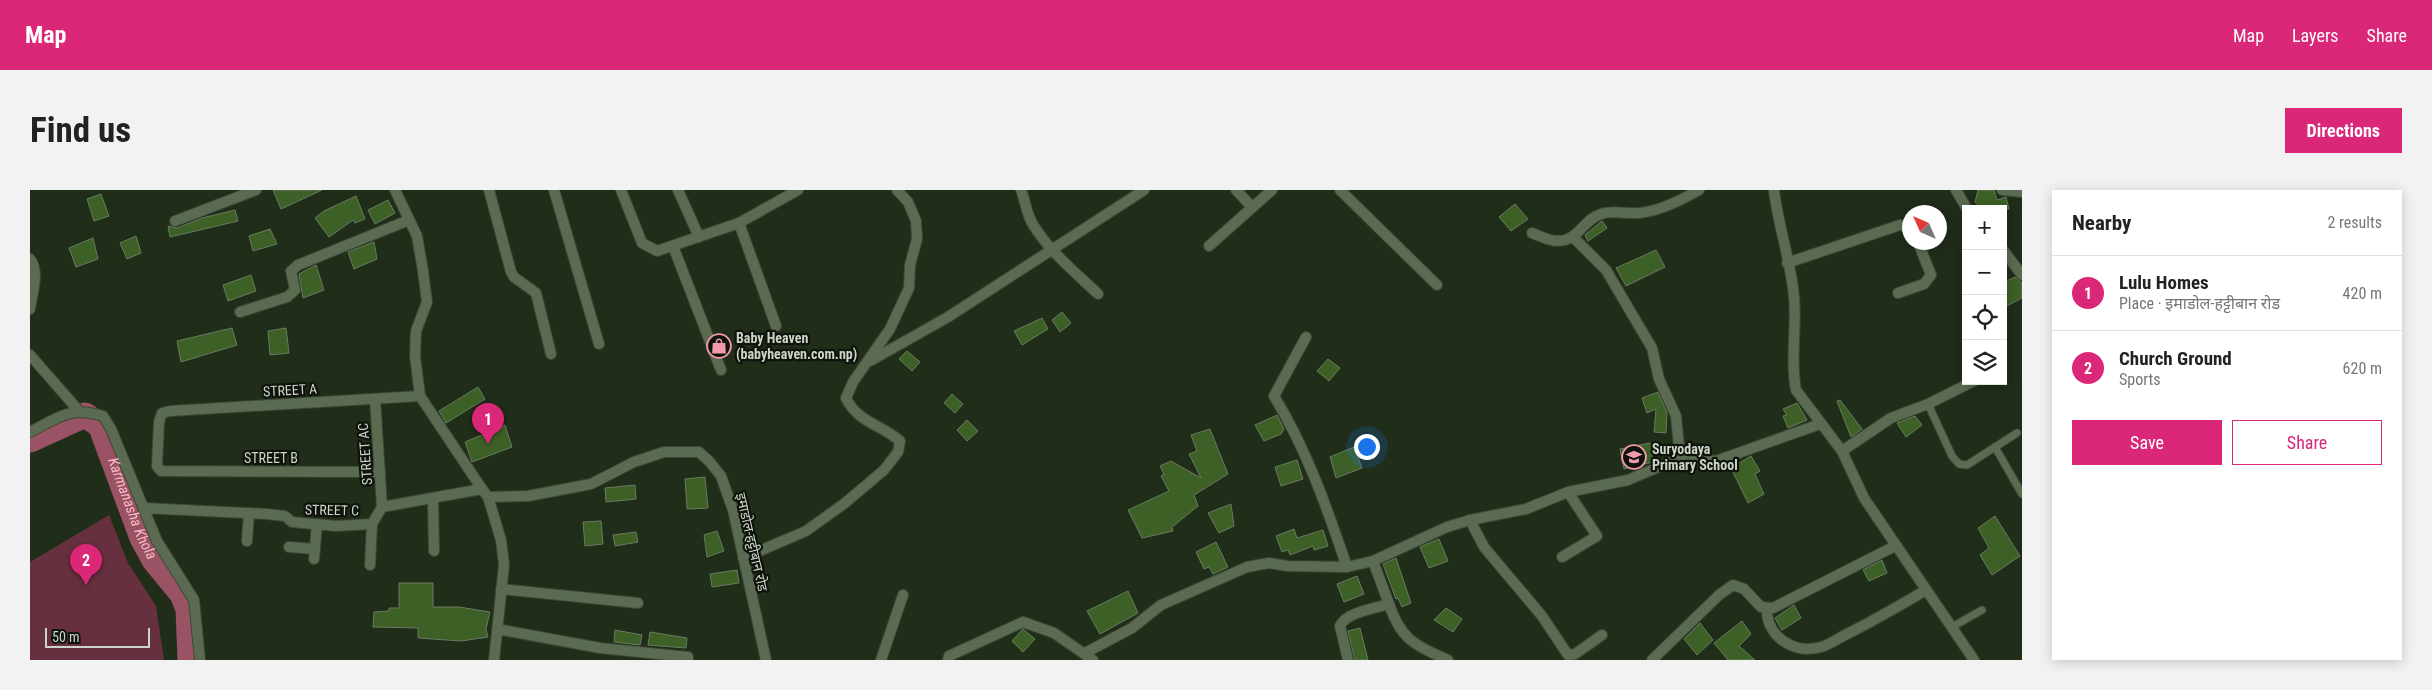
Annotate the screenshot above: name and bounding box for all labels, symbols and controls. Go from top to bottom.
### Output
text: Map [25,21,66,49]
text: Map [2233,25,2264,46]
text: Layers [2292,25,2339,46]
text: Share [2367,25,2407,46]
button: Directions [2285,108,2402,153]
text: Find us [30,110,131,151]
north arrow [1902,205,1947,250]
map controls [1962,205,2007,385]
button: + [1962,205,2007,250]
text: Nearby [2072,211,2131,235]
text: 2 results [2327,213,2382,232]
button: − [1962,250,2007,295]
text: Lulu Homes [2119,271,2209,294]
text: 1 [2084,284,2092,303]
text: 420 m [2343,284,2382,303]
text: Place · इमाडोल-हट्टीबान रोड [2119,294,2280,313]
button: locate [1962,295,2007,340]
place label: Baby Heaven (babyheaven.com.np) [736,330,857,363]
shop icon: Baby Heaven (babyheaven.com.np) [706,333,732,359]
button: layers [1962,340,2007,385]
text: Church Ground [2119,347,2232,370]
text: 2 [2084,359,2092,378]
text: 620 m [2343,359,2382,378]
text: Sports [2119,370,2161,389]
street label: STREET A [262,381,318,399]
pin: 1 [472,403,504,444]
button: Save [2072,420,2222,465]
button: Share [2232,420,2382,465]
street label: STREET AC [355,422,375,486]
your location [1354,434,1380,460]
place label: Suryodaya Primary School [1652,441,1738,473]
school or university icon: Suryodaya Primary School [1621,444,1647,470]
street label: STREET B [244,450,298,466]
water label: Karmanasha Khola [104,455,161,563]
street label: इमाडोल-हट्टीबान रोड [732,491,771,593]
street label: STREET C [305,502,359,518]
pin: 2 [70,544,102,585]
scale bar [45,625,150,648]
text: 50 m [52,629,80,645]

